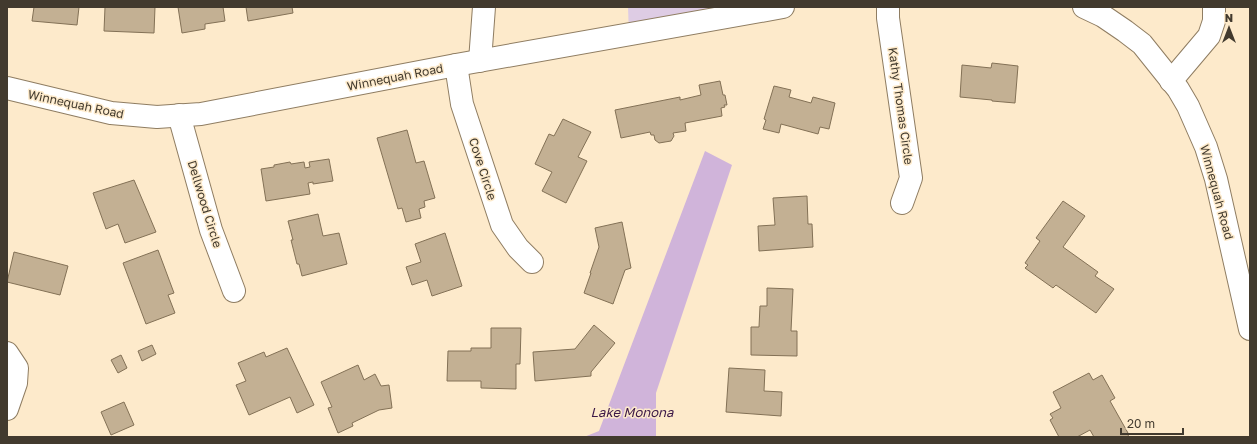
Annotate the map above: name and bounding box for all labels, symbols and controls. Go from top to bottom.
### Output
north arrow [1209,8,1249,48]
text: N [1225,11,1233,24]
street label: Kathy Thomas Circle [885,46,917,166]
street label: Winnequah Road [346,60,444,94]
street label: Winnequah Road [27,87,125,121]
street label: Cove Circle [466,136,500,202]
street label: Winnequah Road [1197,143,1237,241]
street label: Dellwood Circle [185,159,225,249]
water label: Lake Monona [591,404,674,420]
scale bar [1121,410,1183,436]
text: 20 m [1127,416,1155,431]

